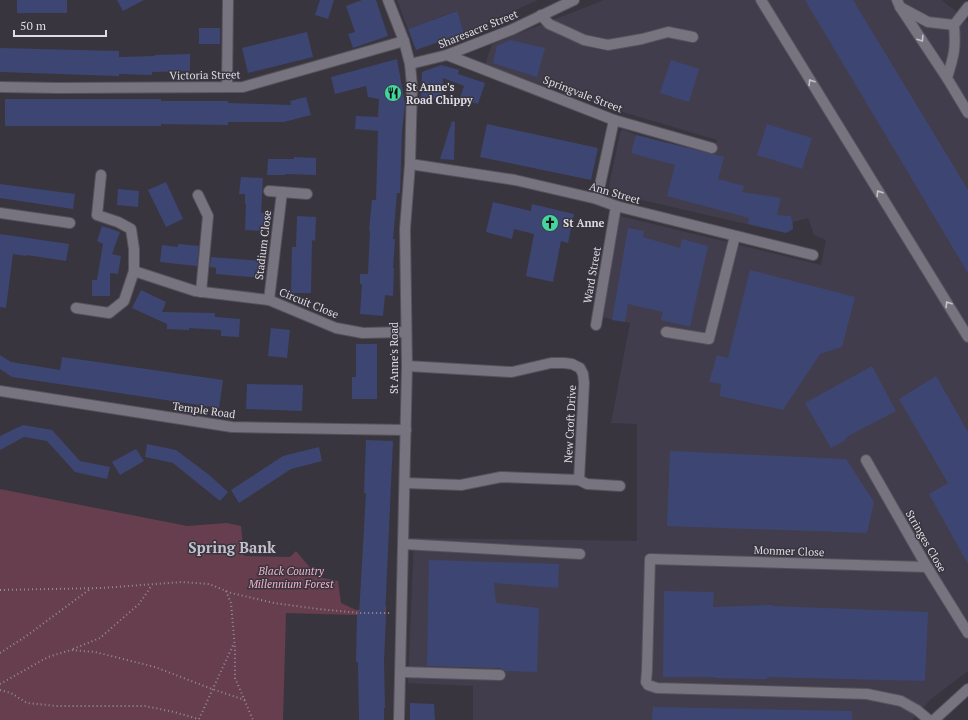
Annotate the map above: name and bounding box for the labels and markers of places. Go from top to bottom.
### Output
place label: St Anne's Road Chippy [406,80,473,107]
restaurant icon: St Anne's Road Chippy [383,83,403,103]
church icon: St Anne [540,213,560,233]
place label: St Anne [563,216,605,230]

